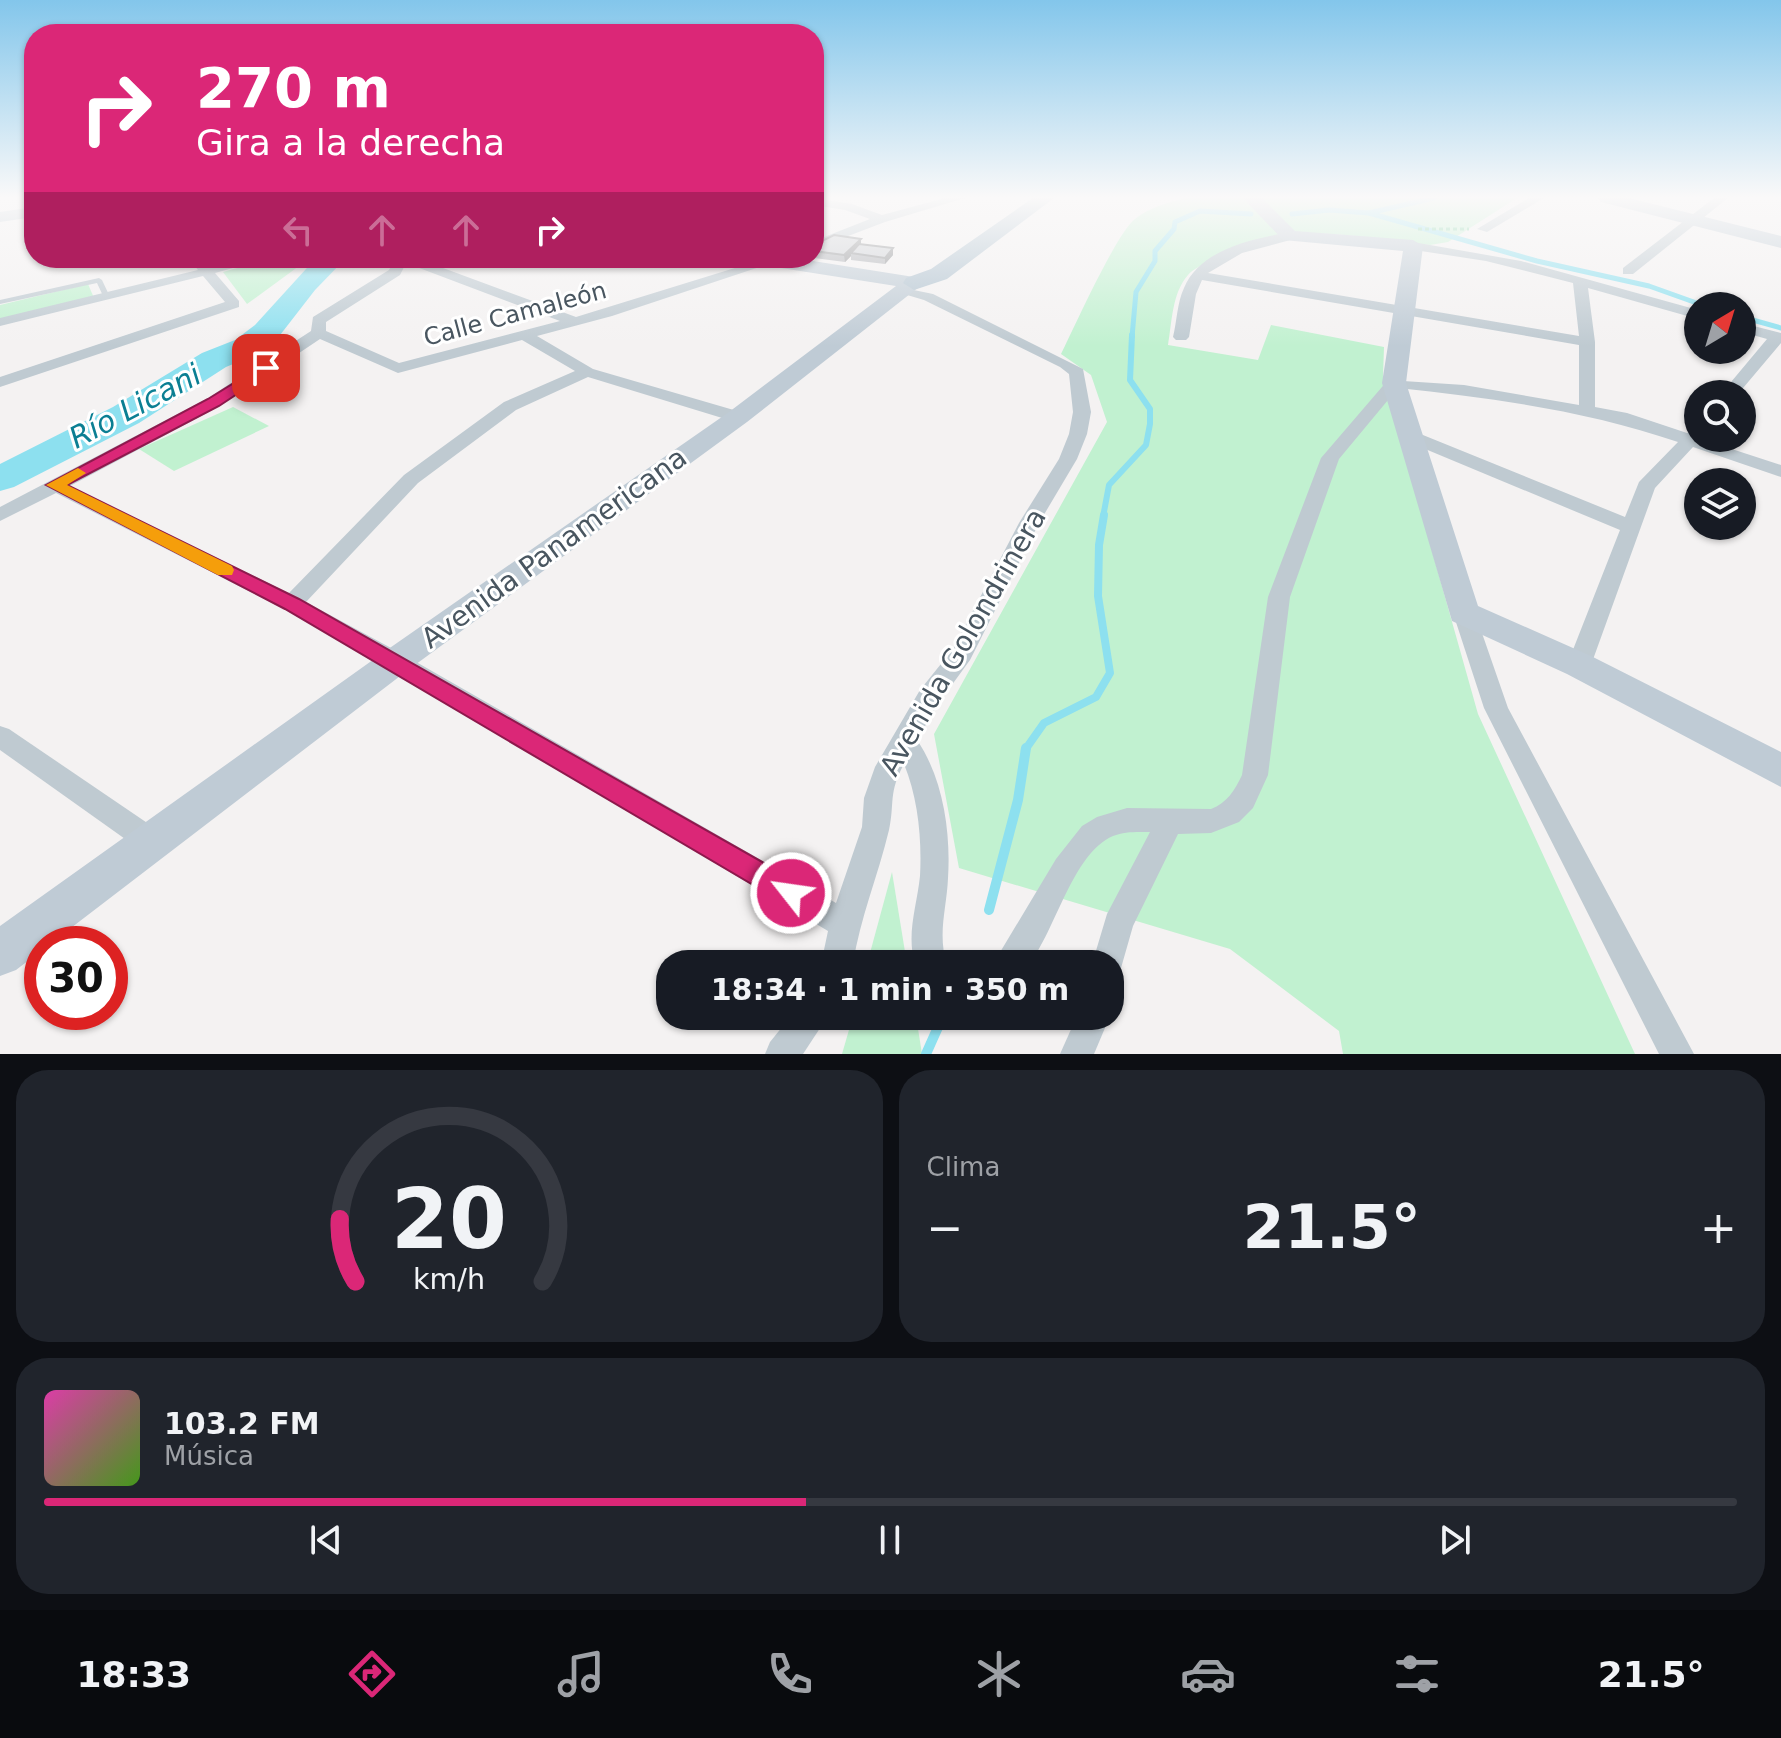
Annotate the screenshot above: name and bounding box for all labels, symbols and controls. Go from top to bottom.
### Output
text: 270 m [196,55,391,120]
icon: right [64,56,168,160]
text: Gira a la derecha [196,122,505,163]
icon: left [276,208,320,252]
icon: ahead [360,208,404,252]
icon: ahead [444,208,488,252]
icon: right [528,208,572,252]
street label: Calle Camaleón [421,276,609,352]
north arrow [1684,292,1756,364]
map controls [1684,292,1756,540]
pin [232,334,300,402]
icon: arrive [244,346,288,390]
water label: Río Licani [63,356,208,455]
button: search [1684,380,1756,452]
street label: Avenida Panamericana [415,441,693,655]
button: layers [1684,468,1756,540]
street label: Avenida Golondrinera [873,503,1053,781]
position arrow [749,851,833,935]
speed limit sign: 30 [24,926,128,1030]
text: 18:34 · 1 min · 350 m [711,972,1069,1007]
text: Clima [927,1152,1000,1182]
text: 20 [391,1171,507,1268]
text: 21.5° [1243,1192,1421,1262]
text: − [927,1202,963,1253]
text: + [1700,1202,1737,1253]
text: km/h [413,1262,485,1296]
text: 103.2 FM [164,1406,320,1441]
text: Música [164,1441,254,1471]
icon: previous [304,1518,348,1562]
icon: pause [868,1518,912,1562]
icon: next [1433,1518,1477,1562]
icon: directions [344,1646,400,1702]
icon: music [553,1646,609,1702]
icon: phone [762,1646,818,1702]
icon: climate [971,1646,1027,1702]
icon: car [1180,1646,1236,1702]
icon: filters [1389,1646,1445,1702]
text: 18:33 [76,1654,191,1695]
text: 21.5° [1598,1654,1704,1695]

